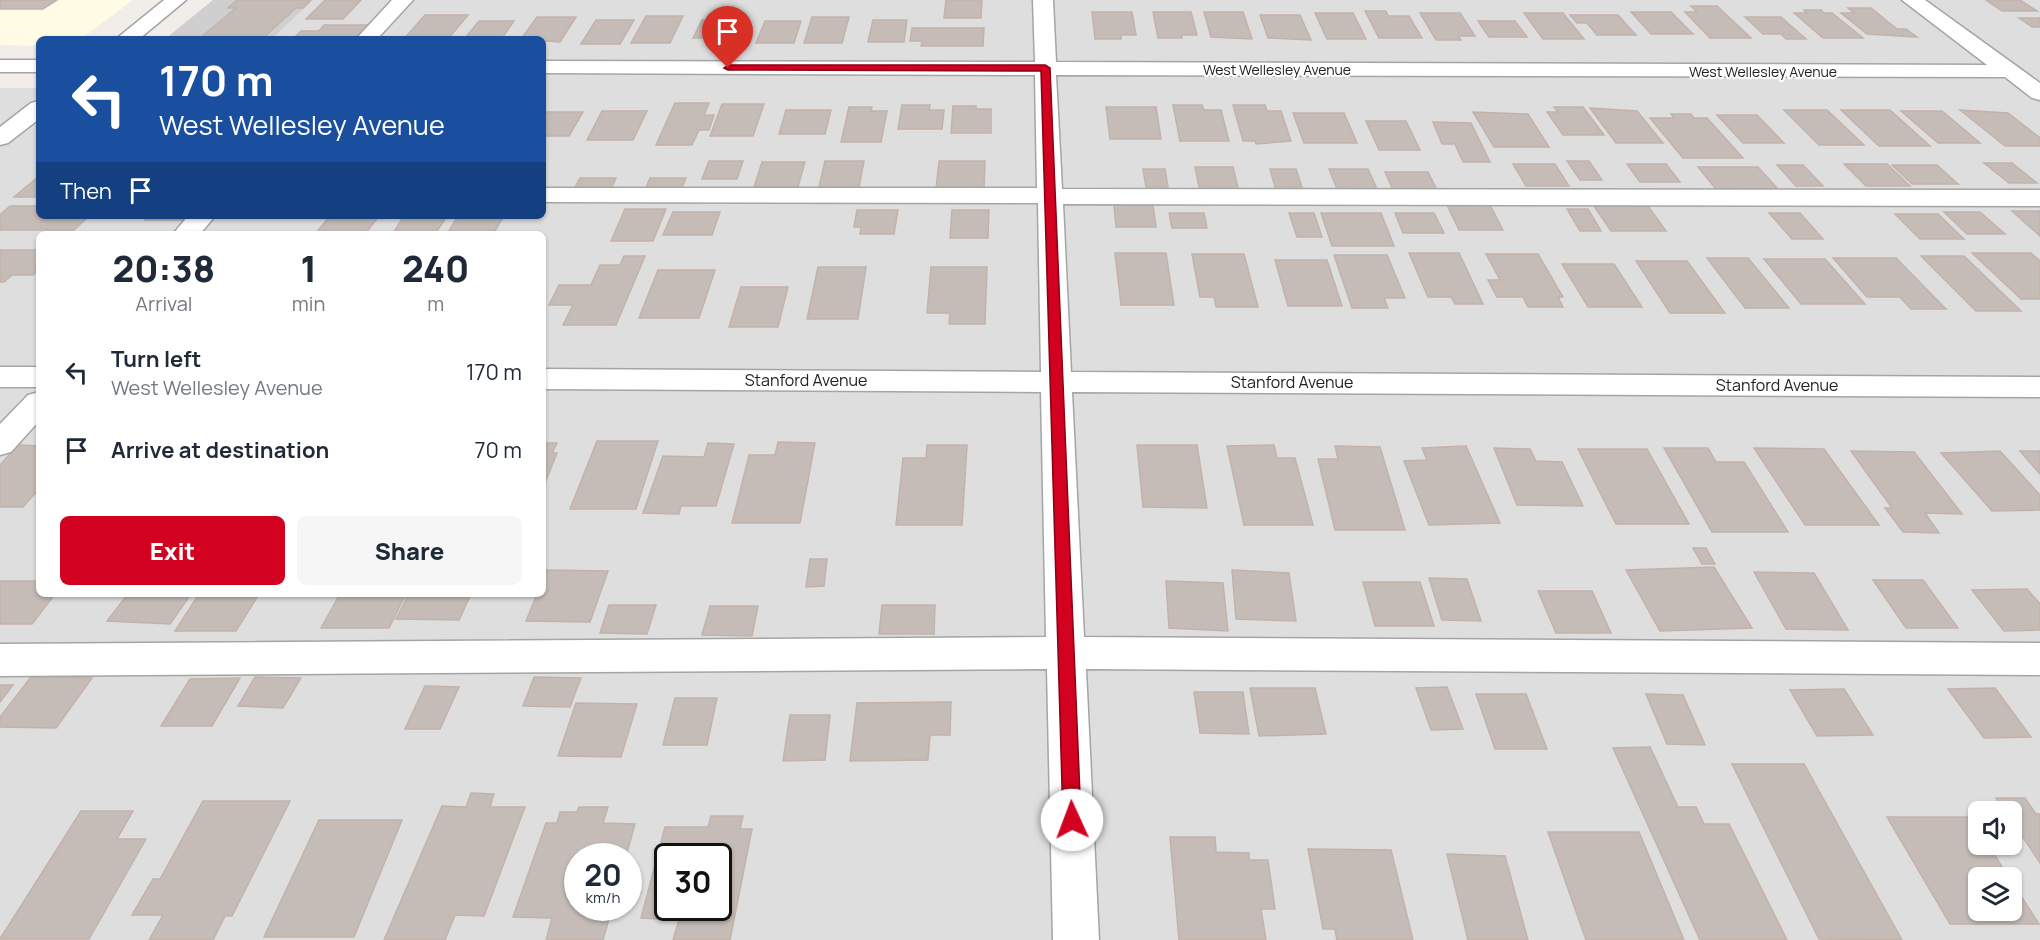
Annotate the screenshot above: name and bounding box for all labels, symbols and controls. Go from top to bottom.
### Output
pin [702,6,753,68]
icon: arrive [711,15,744,48]
text: 170 m [159,51,274,109]
icon: left [60,60,138,138]
street label: West Wellesley Avenue [1203,60,1351,79]
street label: West Wellesley Avenue [1689,62,1837,81]
text: West Wellesley Avenue [159,106,445,143]
icon: arrive [124,174,157,207]
text: Then [60,176,112,206]
text: 20:38 [113,244,215,293]
text: 1 [300,244,317,293]
text: 240 [402,244,469,293]
text: Arrival [135,290,192,317]
text: min [292,290,325,317]
text: m [427,290,444,317]
text: Turn left [111,344,201,374]
icon: left [60,356,93,389]
text: 170 m [466,357,522,387]
street label: Stanford Avenue [745,369,867,391]
street label: Stanford Avenue [1231,371,1353,393]
text: West Wellesley Avenue [111,374,323,401]
street label: Stanford Avenue [1716,374,1838,396]
icon: arrive [60,434,93,467]
text: Arrive at destination [111,435,329,465]
text: 70 m [474,435,522,465]
button: Exit [60,516,285,585]
button: Share [297,516,522,585]
position arrow [1040,788,1104,852]
map controls [1968,801,2022,921]
button: sound [1968,801,2022,855]
speed limit sign: 30 [654,843,732,921]
text: 20 [584,854,622,895]
button: layers [1968,867,2022,921]
text: km/h [586,887,620,908]

